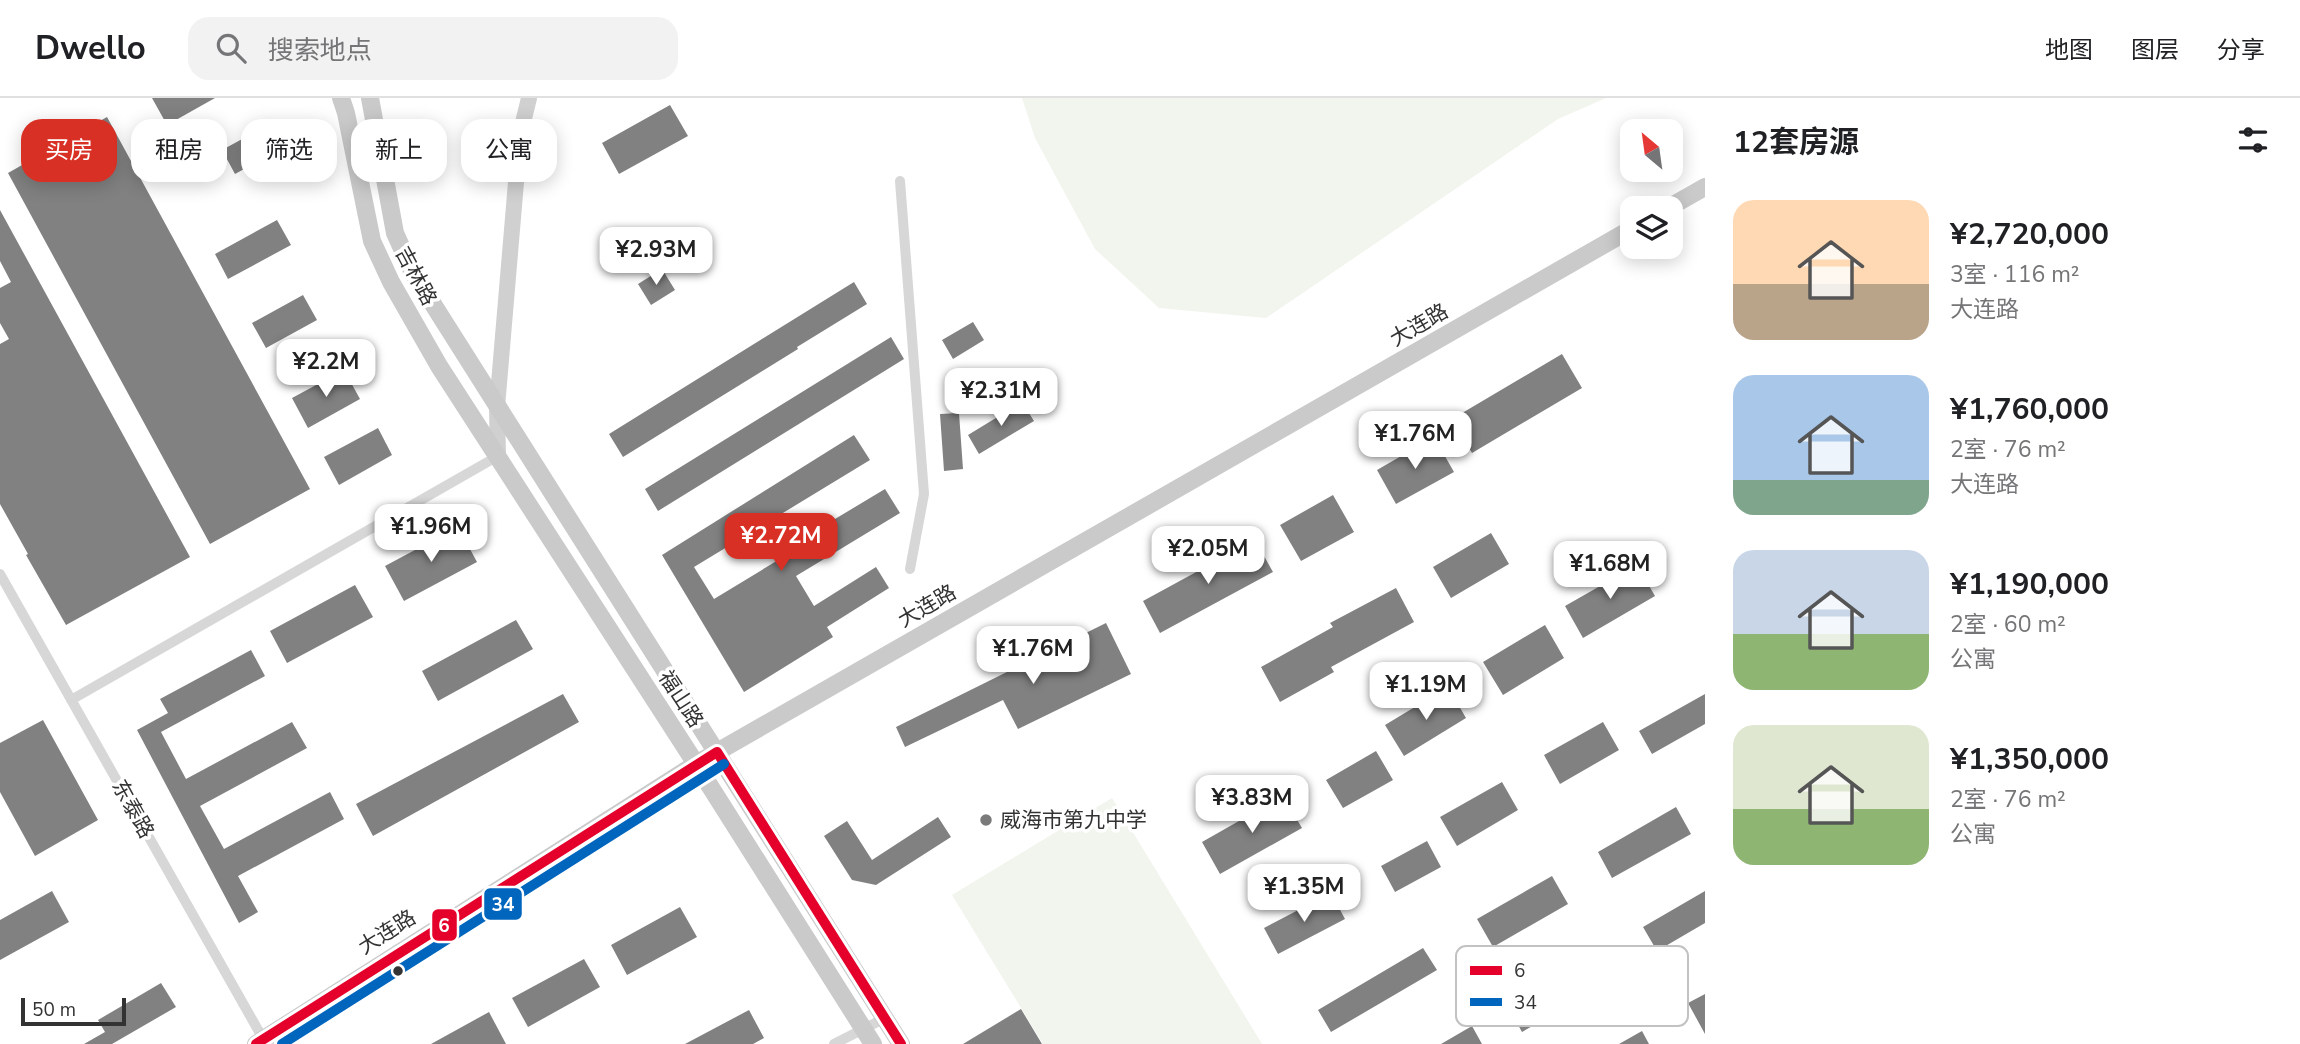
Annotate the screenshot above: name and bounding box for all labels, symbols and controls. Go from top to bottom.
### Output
search box [188,17,678,80]
text: Dwello [35,26,146,71]
icon: search [212,29,250,67]
text: 搜索地点 [268,33,372,68]
text: 地图 [2045,34,2093,66]
text: 图层 [2131,34,2179,66]
text: 分享 [2217,34,2265,66]
chip: 买房 [21,119,117,182]
chip: 租房 [131,119,227,182]
chip: 筛选 [241,119,337,182]
chip: 新上 [351,119,447,182]
chip: 公寓 [461,119,557,182]
north arrow [1620,119,1684,182]
map controls [1620,119,1683,259]
icon: filters [2234,121,2272,159]
text: 12套房源 [1733,122,1859,163]
button: layers [1620,196,1683,259]
text: ¥2,720,000 [1950,214,2109,255]
pin: ¥2.93M [599,228,713,287]
icon: home [1789,228,1873,312]
text: ¥2.93M [616,234,696,265]
street label: 吉林路 [389,242,443,310]
text: 3室 · 116 m² [1950,259,2080,290]
text: 大连路 [1950,294,2019,325]
street label: 大连路 [1385,297,1453,353]
pin: ¥2.2M [277,340,375,399]
text: ¥2.2M [292,346,360,377]
pin: ¥2.31M [944,368,1058,428]
text: ¥2.31M [961,375,1041,406]
text: ¥1,760,000 [1950,389,2109,430]
icon: home [1789,403,1873,487]
pin: ¥1.76M [1358,412,1472,471]
text: ¥1.76M [1375,418,1455,449]
text: 2室 · 76 m² [1950,434,2066,465]
text: 大连路 [1950,469,2019,500]
pin: ¥1.96M [374,504,488,564]
text: ¥1.96M [391,511,471,542]
pin: ¥2.72M [724,514,838,573]
text: ¥2.72M [741,520,821,551]
pin: ¥2.05M [1151,526,1265,586]
text: ¥2.05M [1168,533,1248,564]
pin: ¥1.68M [1553,542,1667,601]
text: ¥1.68M [1570,548,1650,579]
text: ¥1,190,000 [1950,564,2109,605]
street label: 大连路 [893,578,961,634]
icon: home [1789,578,1873,662]
text: 2室 · 60 m² [1950,609,2066,640]
pin: ¥1.76M [976,626,1090,686]
text: ¥1.76M [993,633,1073,664]
text: 公寓 [1950,644,1996,675]
pin: ¥1.19M [1369,662,1483,722]
street label: 福山路 [652,665,710,733]
text: ¥1.19M [1386,669,1466,700]
text: ¥1,350,000 [1950,739,2109,780]
icon: home [1789,753,1873,837]
street label: 东泰路 [105,775,161,843]
pin: ¥3.83M [1195,776,1309,835]
text: ¥3.83M [1212,782,1292,813]
text: 2室 · 76 m² [1950,784,2066,815]
place label: 威海市第九中学 [1000,806,1147,834]
marker: 威海市第九中学 [978,812,994,828]
text: 公寓 [1950,819,1996,850]
pin: ¥1.35M [1247,864,1361,924]
text: ¥1.35M [1264,871,1344,902]
line badge: 34 [483,887,523,921]
text: 34 [492,892,514,918]
street label: 大连路 [353,903,421,961]
line badge: 6 [431,908,458,942]
text: 6 [438,913,450,939]
legend [1456,946,1688,1026]
text: 6 [1514,958,1525,984]
unlabelled marker [391,964,405,978]
text: 34 [1514,990,1537,1016]
scale bar [21,995,126,1027]
text: 50 m [32,997,76,1023]

